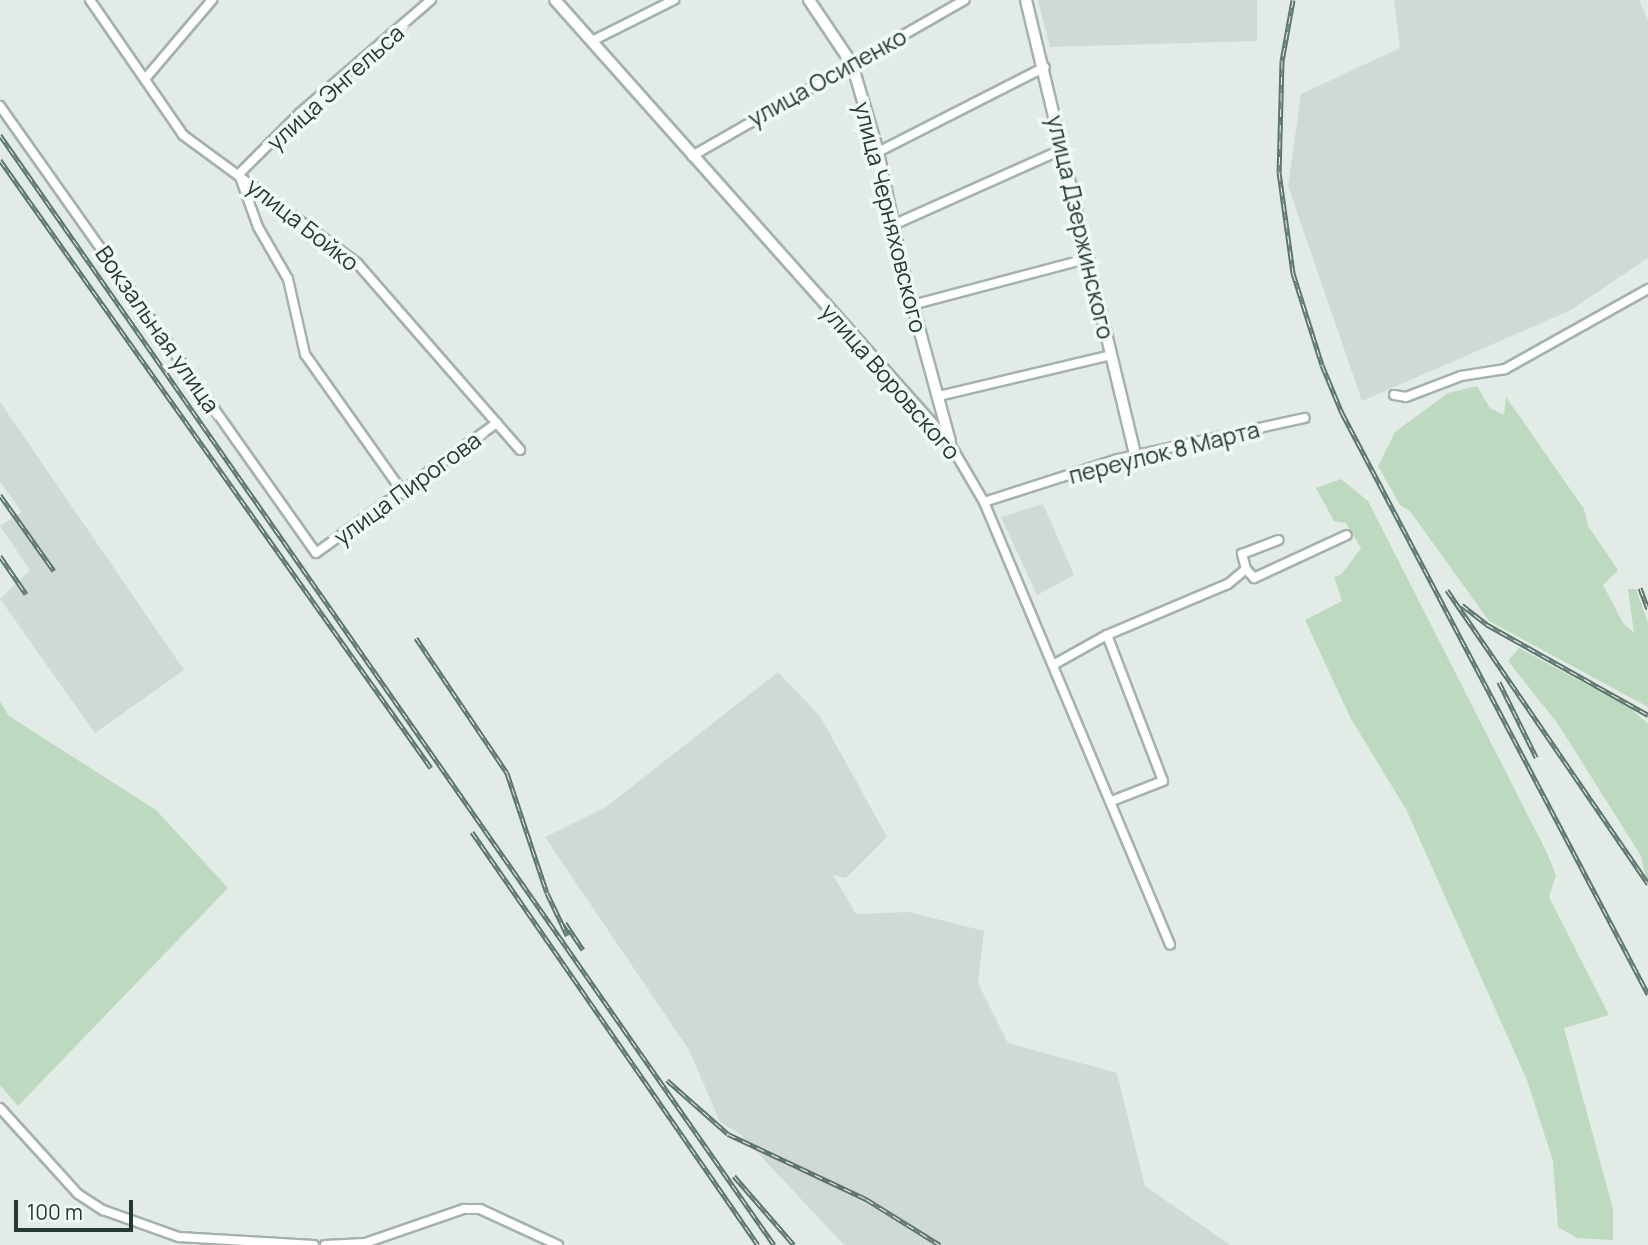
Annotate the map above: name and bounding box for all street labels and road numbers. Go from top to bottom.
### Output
street label: улица Энгельса [261,18,409,156]
street label: улица Осипенко [743,22,911,132]
street label: улица Черняховского [849,99,933,335]
street label: улица Дзержинского [1042,112,1120,342]
street label: улица Бойко [241,172,365,276]
street label: Вокзальная улица [90,240,226,418]
street label: улица Воровского [816,297,966,465]
street label: переулок 8 Марта [1066,415,1262,489]
street label: улица Пирогова [328,425,486,551]

